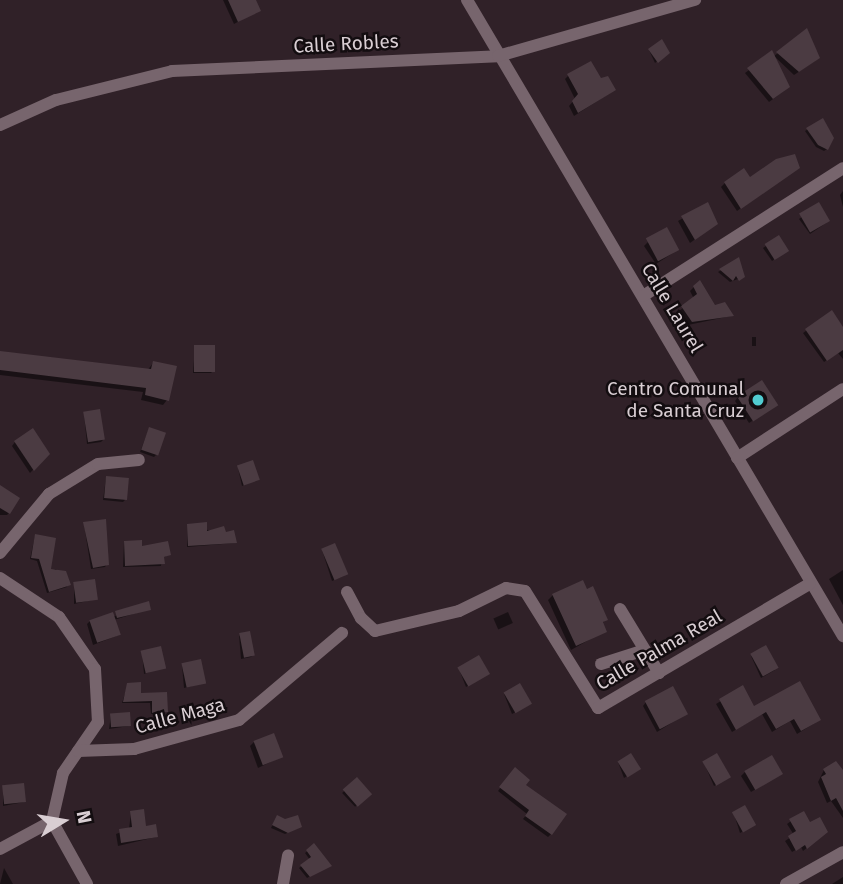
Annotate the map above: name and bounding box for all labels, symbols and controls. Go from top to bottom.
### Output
street label: Calle Robles [293,30,399,58]
street label: Calle Laurel [636,259,708,357]
place label: Centro Comunal de Santa Cruz [607,378,744,422]
marker: Centro Comunal de Santa Cruz [750,392,766,408]
street label: Calle Palma Real [592,605,726,695]
street label: Calle Maga [133,693,227,739]
north arrow [28,786,98,856]
text: N [72,809,97,825]

